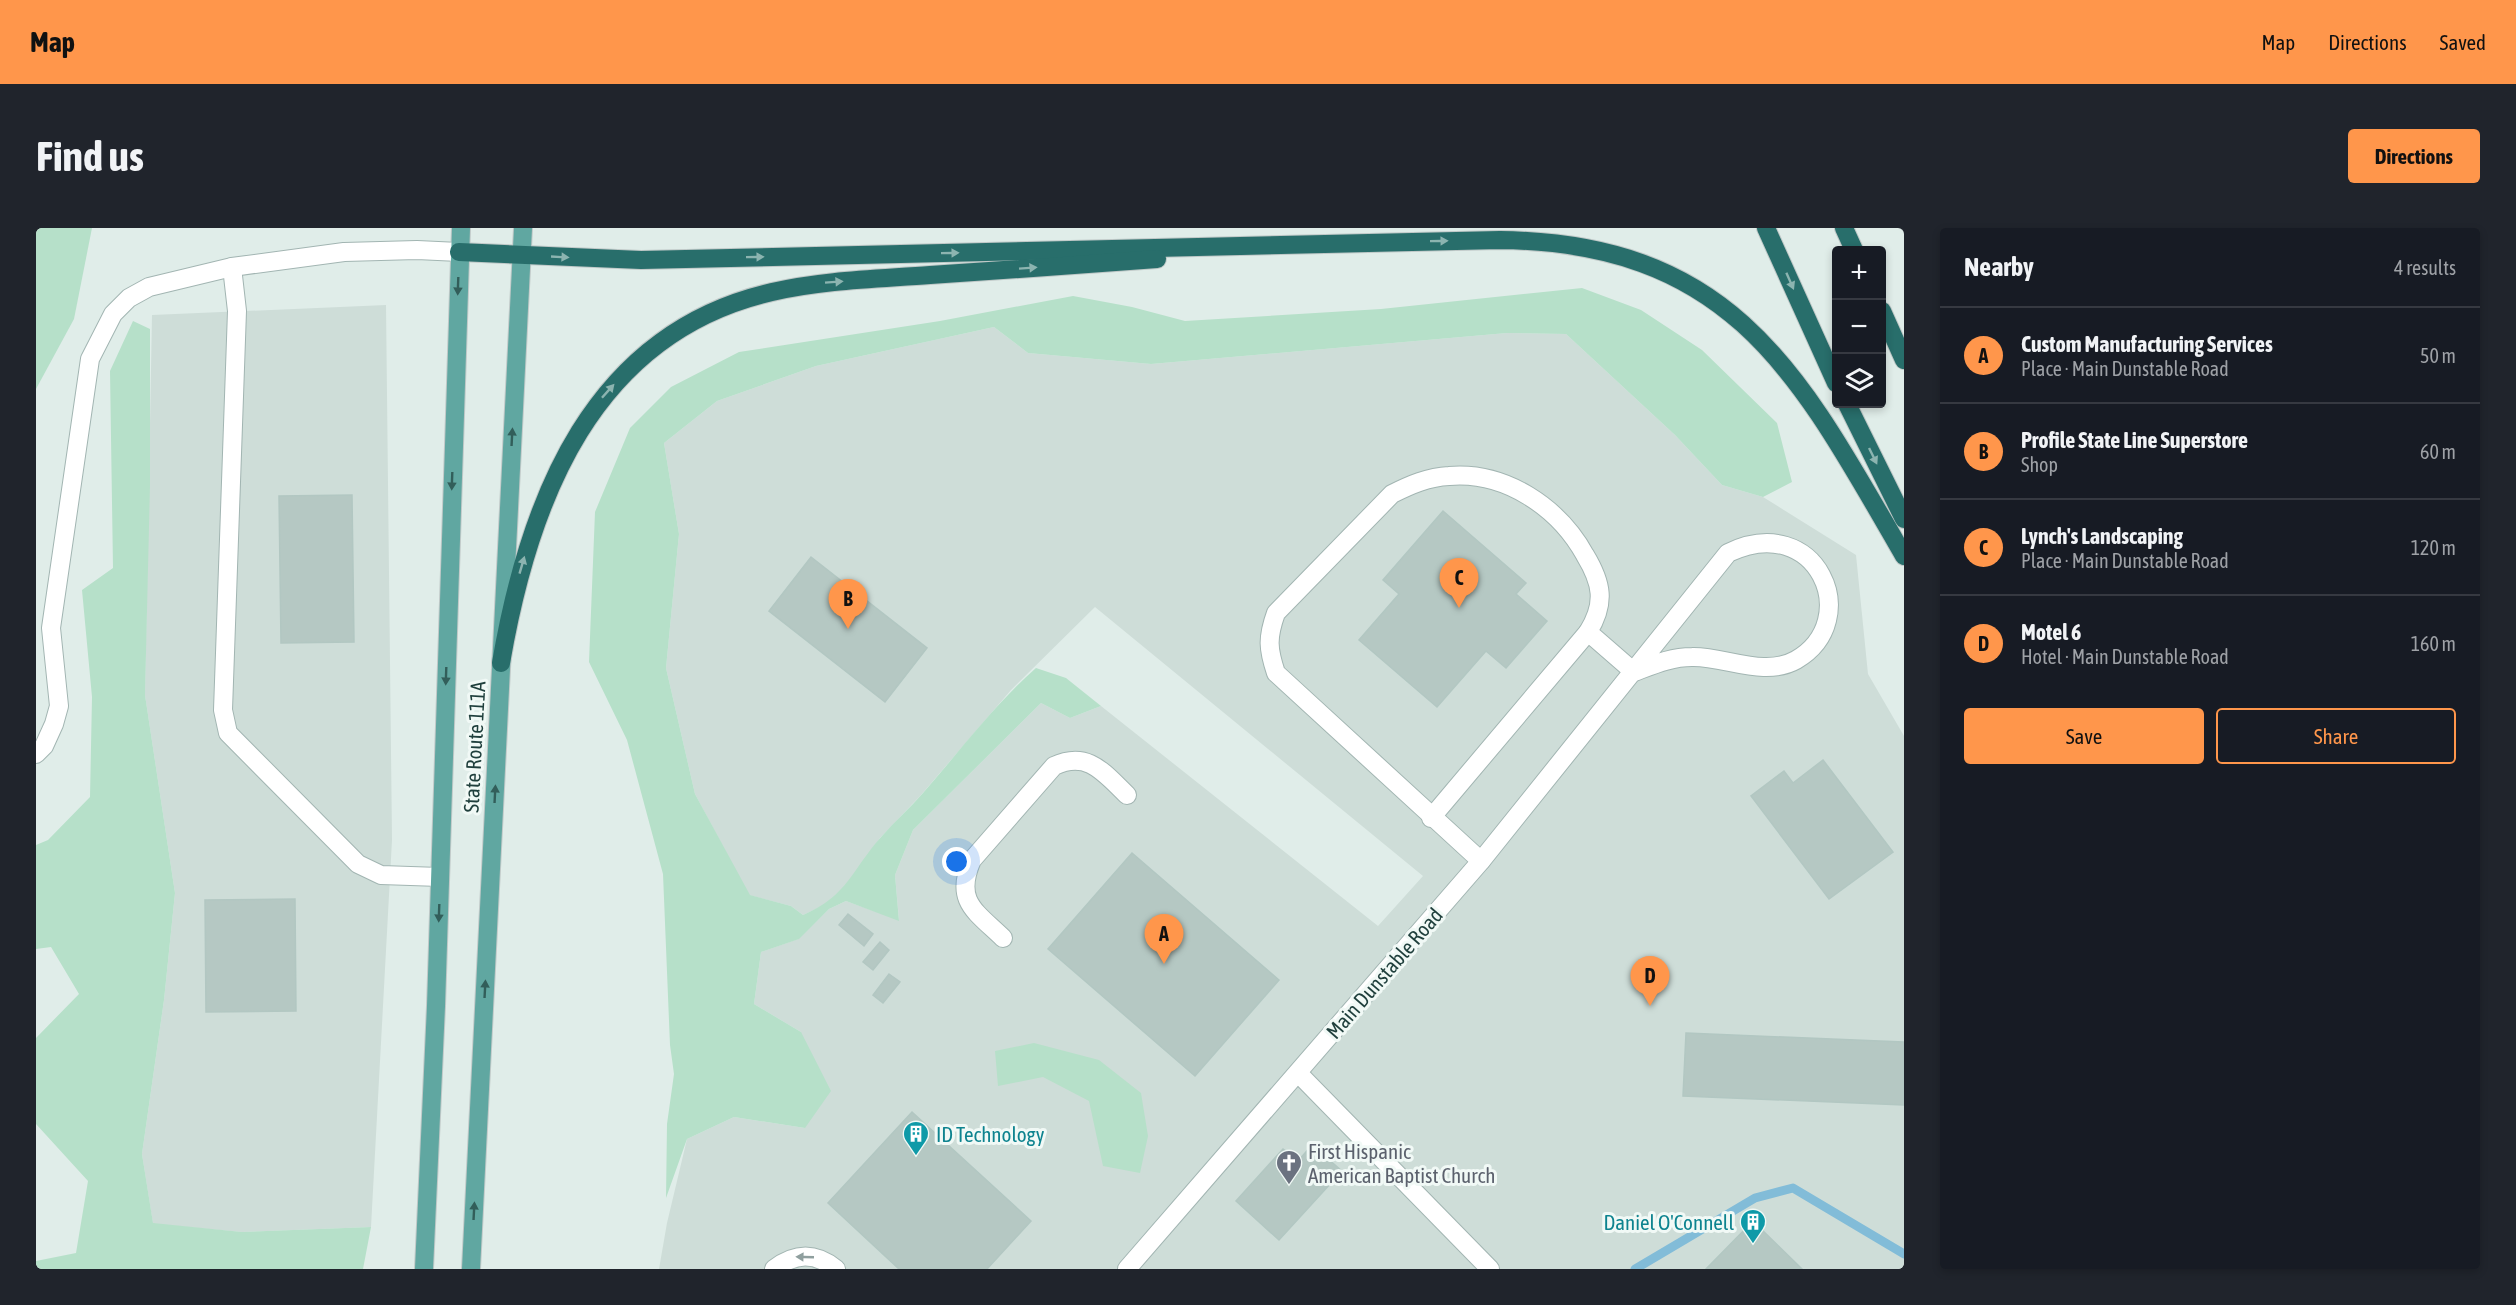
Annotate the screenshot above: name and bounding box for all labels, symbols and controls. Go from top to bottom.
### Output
text: Map [30,26,75,58]
text: Map [2261,30,2295,54]
text: Directions [2328,30,2407,54]
text: Saved [2440,30,2486,54]
button: Directions [2348,129,2480,183]
text: Find us [36,132,144,180]
one-way arrow [1429,236,1448,246]
map controls [1832,246,1886,408]
button: + [1832,246,1886,300]
one-way arrow [940,248,959,257]
one-way arrow [745,252,764,262]
text: Nearby [1964,252,2034,282]
one-way arrow [550,253,569,262]
text: 4 results [2394,256,2456,279]
one-way arrow [1019,264,1038,273]
one-way arrow [1785,273,1795,291]
one-way arrow [454,277,463,296]
one-way arrow [824,277,843,287]
button: − [1832,300,1886,354]
text: Custom Manufacturing Services [2021,331,2273,357]
text: A [1979,344,1988,367]
text: 50 m [2420,344,2456,367]
button: layers [1832,354,1886,408]
text: Place · Main Dunstable Road [2021,357,2229,380]
one-way arrow [601,384,615,399]
one-way arrow [508,427,517,446]
text: Profile State Line Superstore [2021,427,2248,453]
text: B [1979,440,1988,463]
text: 60 m [2420,440,2456,463]
one-way arrow [1867,447,1877,465]
text: Shop [2021,453,2058,476]
one-way arrow [448,472,457,491]
text: Lynch's Landscaping [2021,523,2183,549]
text: C [1979,536,1988,559]
text: 120 m [2411,536,2456,559]
text: Place · Main Dunstable Road [2021,549,2229,572]
one-way arrow [518,556,527,574]
pin: C [1440,558,1478,608]
pin: B [828,580,868,629]
text: Motel 6 [2021,619,2081,645]
text: D [1978,632,1989,655]
text: 160 m [2411,632,2456,655]
text: Hotel · Main Dunstable Road [2021,645,2229,668]
one-way arrow [442,667,451,686]
street label: State Route 111A [459,680,489,813]
button: Save [1964,708,2204,764]
button: Share [2216,708,2456,764]
one-way arrow [490,785,499,804]
your location [942,847,971,876]
street label: Main Dunstable Road [1321,903,1447,1043]
one-way arrow [434,904,444,923]
pin: A [1144,914,1184,964]
pin: D [1630,956,1670,1006]
one-way arrow [481,979,490,998]
building icon: ID Technology [901,1119,931,1157]
place label: ID Technology [936,1122,1045,1146]
place label: First Hispanic American Baptist Church [1308,1139,1495,1187]
church icon: First Hispanic American Baptist Church [1274,1148,1304,1186]
one-way arrow [470,1201,479,1220]
building icon: Daniel O'Connell [1738,1207,1768,1245]
place label: Daniel O'Connell [1603,1210,1734,1234]
one-way arrow [795,1253,814,1262]

